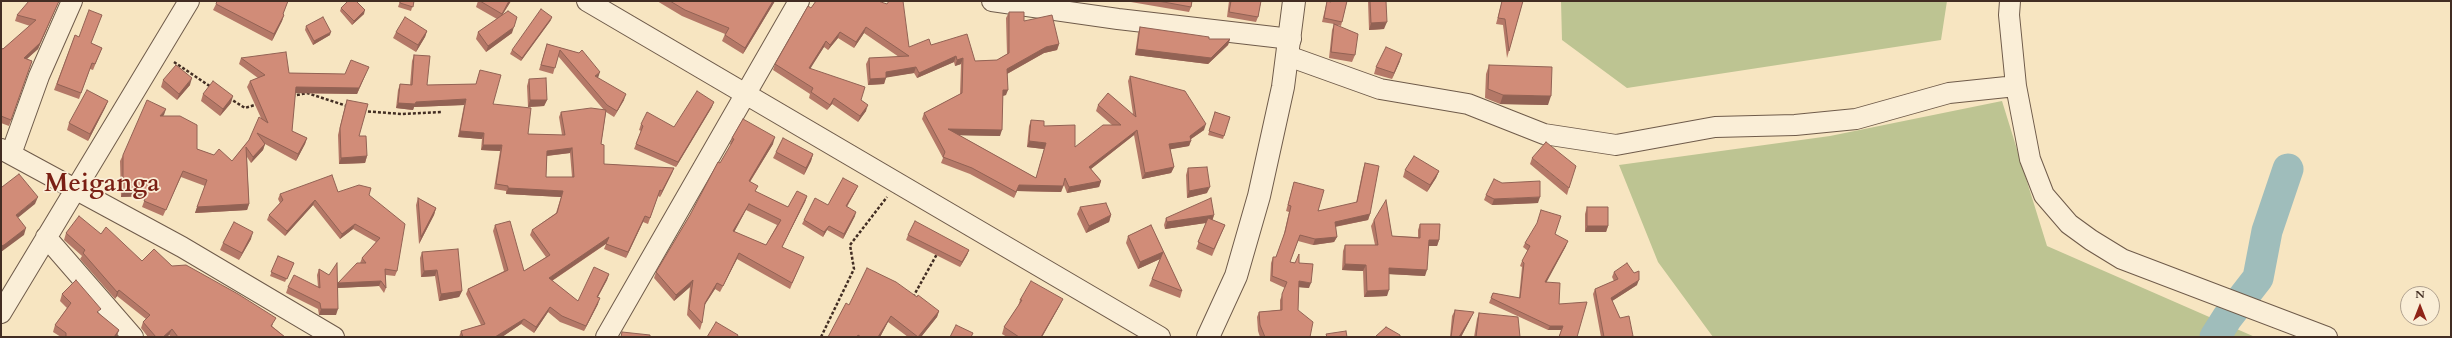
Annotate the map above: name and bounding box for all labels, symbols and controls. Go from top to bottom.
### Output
district label: Meiganga [44,170,160,200]
north arrow [2400,286,2440,326]
text: N [2415,287,2425,302]

